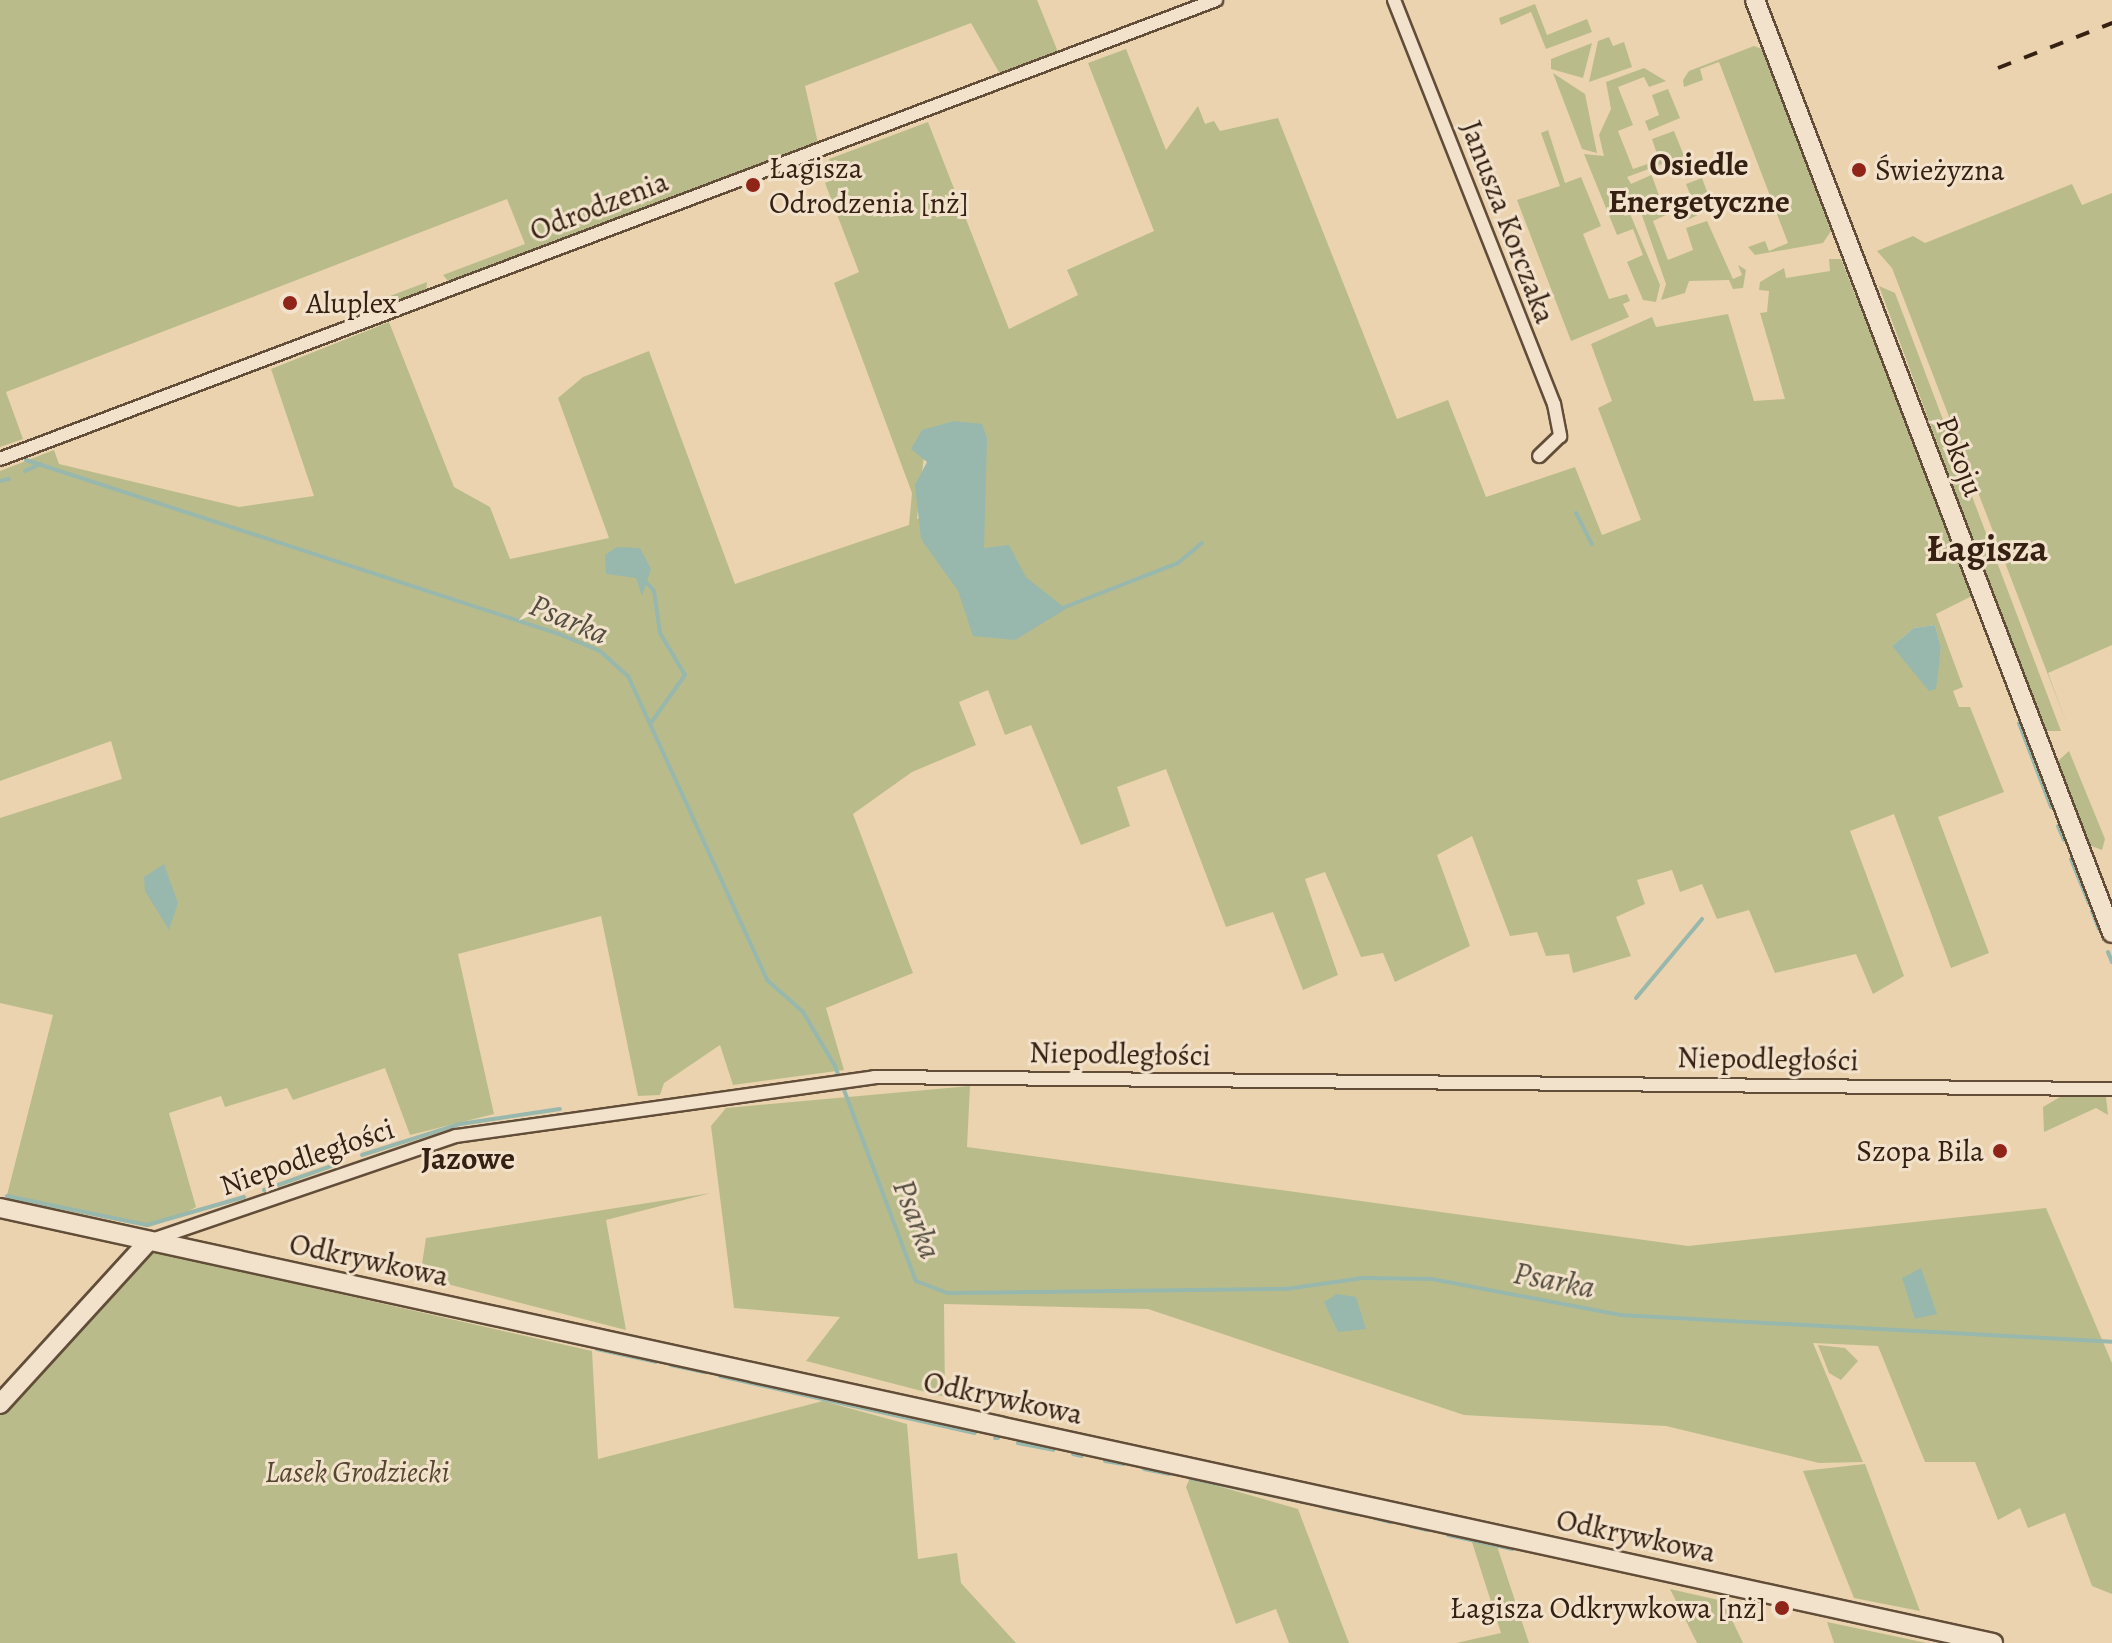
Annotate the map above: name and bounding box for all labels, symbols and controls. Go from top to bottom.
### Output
street label: Janusza Korczaka [1453,116,1563,328]
district label: Osiedle Energetyczne [1608,146,1790,221]
place label: Łagisza Odrodzenia [nż] [769,150,969,220]
place label: Świeżyzna [1875,152,2005,188]
marker: Świeżyzna [1850,161,1868,179]
street label: Odrodzenia [525,163,673,249]
marker: Łagisza Odrodzenia [nż] [744,176,762,194]
place label: Aluplex [306,285,397,321]
marker: Aluplex [281,294,299,312]
street label: Pokoju [1928,411,1992,501]
district label: Łagisza [1926,526,2048,572]
water label: Psarka [524,585,614,653]
street label: Niepodległości [1029,1034,1211,1074]
street label: Niepodległości [1677,1039,1859,1079]
street label: Niepodległości [215,1110,399,1204]
place label: Szopa Bila [1856,1133,1984,1169]
district label: Jazowe [421,1139,515,1177]
marker: Szopa Bila [1991,1142,2009,1160]
water label: Psarka [884,1174,950,1264]
street label: Odkrywkowa [286,1226,452,1294]
water label: Psarka [1510,1253,1598,1307]
street label: Odkrywkowa [920,1364,1086,1432]
park label: Lasek Grodziecki [265,1454,449,1490]
street label: Odkrywkowa [1553,1502,1719,1570]
place label: Łagisza Odkrywkowa [nż] [1450,1590,1766,1626]
marker: Łagisza Odkrywkowa [nż] [1773,1599,1791,1617]

